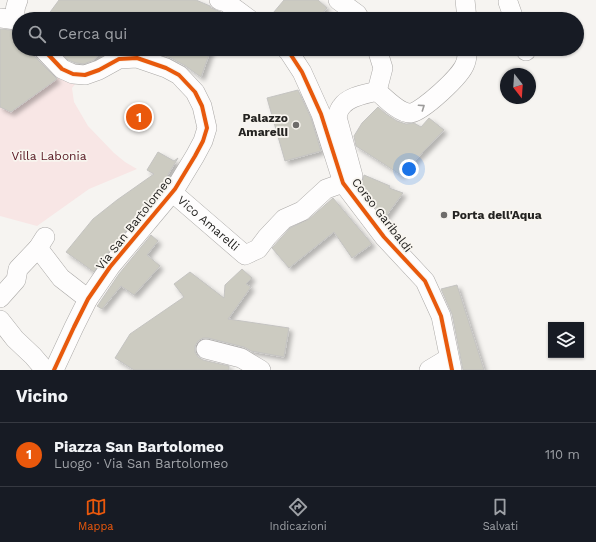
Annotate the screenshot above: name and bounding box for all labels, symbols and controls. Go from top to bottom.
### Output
search box [12,12,584,56]
icon: search [26,23,48,45]
text: Cerca qui [58,25,127,43]
north arrow [500,68,536,104]
pin: 1 [126,102,152,132]
one-way arrow [418,104,425,112]
place label: Palazzo Amarelli [238,111,288,139]
marker: Palazzo Amarelli [291,120,301,130]
park label: Villa Labonia [11,149,87,163]
your location [399,159,419,179]
street label: Via San Bartolomeo [93,173,175,273]
street label: Corso Garibaldi [349,175,415,255]
street label: Vico Amarelli [175,193,242,254]
place label: Porta dell'Aqua [452,208,542,222]
marker: Porta dell'Aqua [439,210,449,220]
map controls [548,322,584,358]
button: layers [548,322,584,358]
text: Vicino [16,386,68,406]
text: Piazza San Bartolomeo [54,438,224,456]
text: 1 [26,447,32,462]
text: 110 m [545,447,580,462]
text: Luogo · Via San Bartolomeo [54,456,228,471]
tab: Mappa [78,496,114,533]
tab: Indicazioni [269,496,327,533]
tab: Salvati [483,496,518,533]

